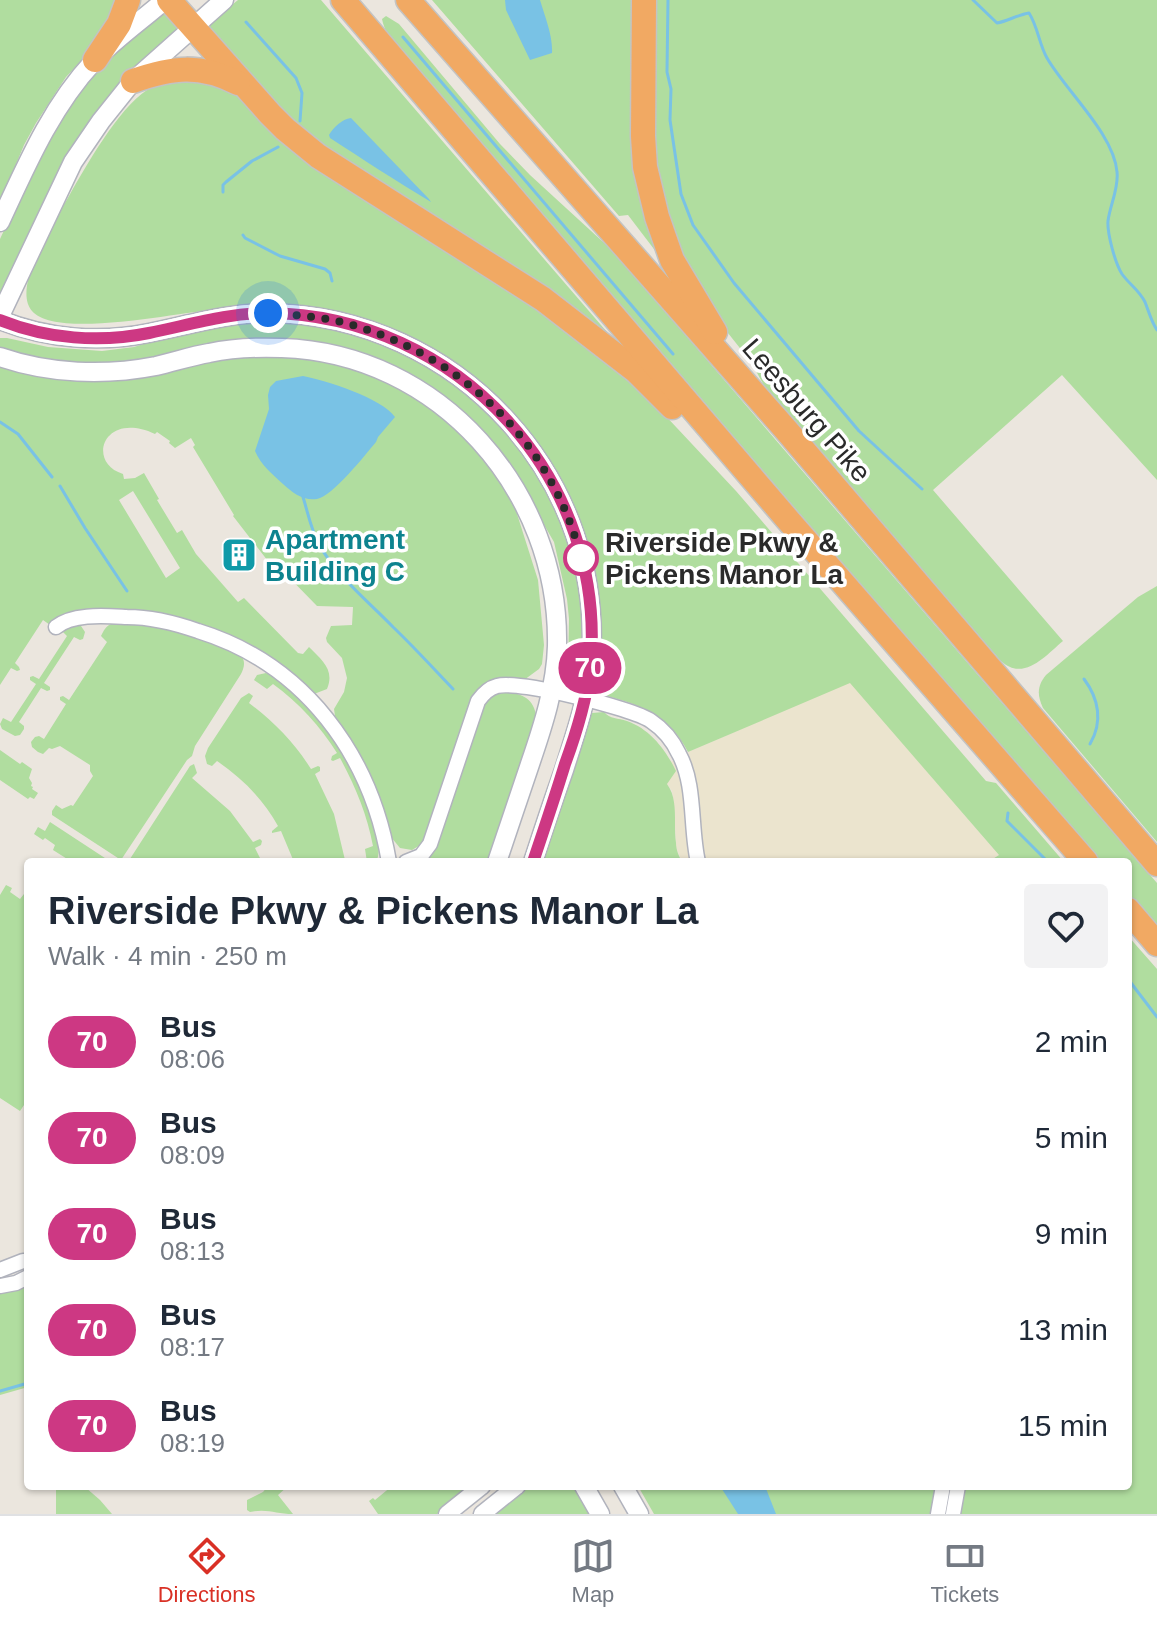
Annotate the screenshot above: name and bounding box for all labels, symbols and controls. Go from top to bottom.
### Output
your location [248,293,288,333]
street label: Leesburg Pike [736,333,877,488]
place label: Apartment Building C [265,524,405,587]
place label: Riverside Pkwy & Pickens Manor La [605,527,844,590]
building icon: Apartment Building C [220,536,258,574]
marker: Riverside Pkwy & Pickens Manor La [564,541,598,575]
line badge: 70 [554,642,626,694]
text: 70 [574,652,606,683]
button: heart [1024,884,1108,968]
text: Riverside Pkwy & Pickens Manor La [48,890,699,932]
text: Walk · 4 min · 250 m [48,941,287,971]
text: Bus [160,1010,217,1043]
text: 2 min [1035,1025,1108,1058]
text: 70 [76,1026,108,1057]
text: 08:06 [160,1044,225,1074]
text: Bus [160,1106,217,1139]
text: 5 min [1035,1121,1108,1154]
text: 70 [76,1122,108,1153]
text: 08:09 [160,1140,225,1170]
text: Bus [160,1202,217,1235]
text: 9 min [1035,1217,1108,1250]
text: 70 [76,1218,108,1249]
text: 08:13 [160,1236,225,1266]
text: Bus [160,1298,217,1331]
text: 13 min [1018,1313,1108,1346]
text: 70 [76,1314,108,1345]
text: 08:17 [160,1332,225,1362]
text: Bus [160,1394,217,1427]
text: 15 min [1018,1409,1108,1442]
text: 70 [76,1410,108,1441]
text: 08:19 [160,1428,225,1458]
tab: Directions [158,1534,256,1608]
tab: Map [571,1534,615,1608]
tab: Tickets [930,1534,999,1608]

